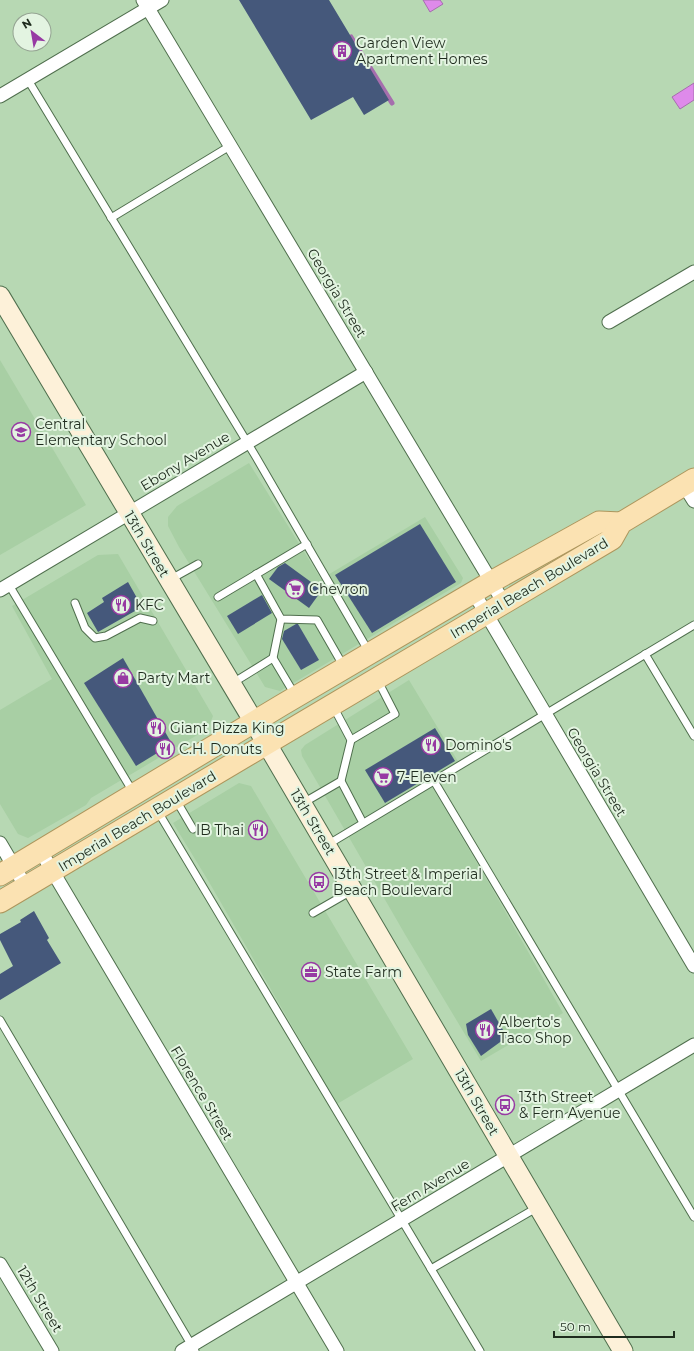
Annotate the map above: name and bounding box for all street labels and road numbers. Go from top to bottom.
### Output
street label: Georgia Street [303,245,371,341]
street label: Ebony Avenue [137,427,233,495]
street label: 13th Street [120,508,174,581]
street label: Imperial Beach Boulevard [447,534,611,642]
street label: Georgia Street [563,724,631,820]
street label: Imperial Beach Boulevard [55,767,219,875]
street label: 13th Street [286,786,340,859]
street label: Florence Street [167,1043,237,1144]
street label: 13th Street [451,1065,503,1139]
street label: Fern Avenue [387,1154,473,1216]
street label: 12th Street [13,1263,67,1336]

